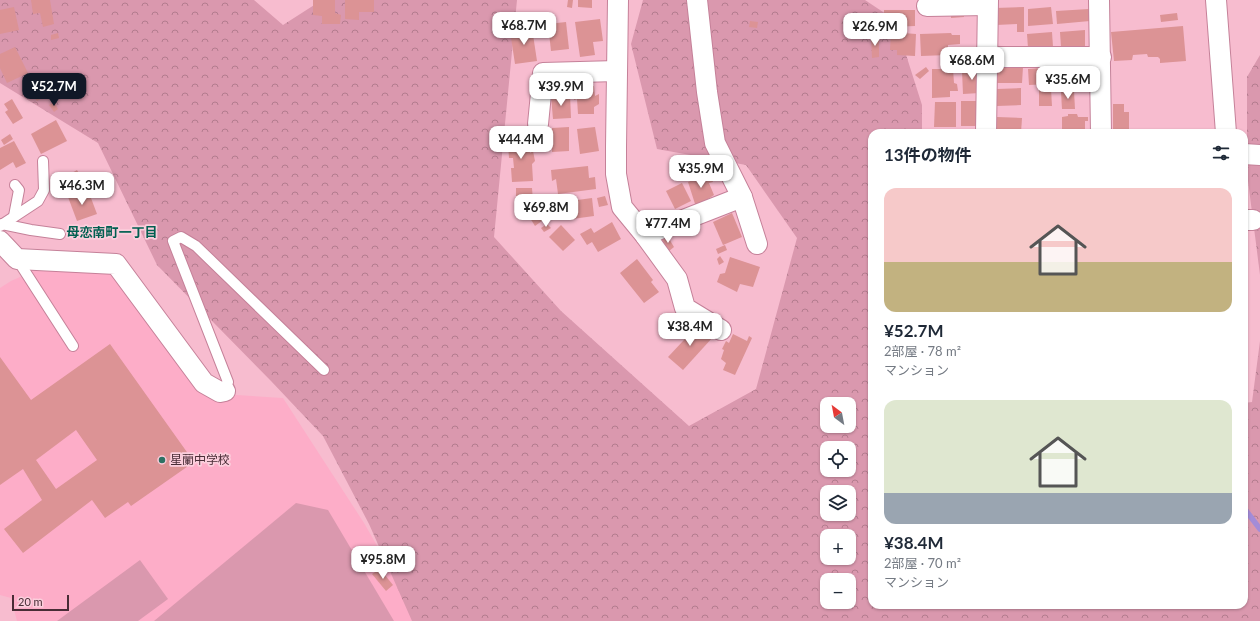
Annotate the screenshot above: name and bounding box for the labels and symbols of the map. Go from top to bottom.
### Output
pin: ¥68.7M [491,12,557,46]
pin: ¥26.9M [842,13,908,47]
pin: ¥68.6M [939,47,1005,81]
pin: ¥35.6M [1035,66,1101,100]
pin: ¥52.7M [21,73,87,107]
pin: ¥39.9M [528,73,594,107]
pin: ¥44.4M [488,126,554,160]
pin: ¥35.9M [668,155,734,189]
pin: ¥46.3M [49,172,115,206]
pin: ¥69.8M [513,194,579,228]
pin: ¥77.4M [635,210,701,244]
district label: 母恋南町一丁目 [66,224,158,240]
pin: ¥38.4M [657,313,723,347]
north arrow [820,397,856,433]
place label: 星蘭中学校 [170,452,230,467]
marker: 星蘭中学校 [157,455,167,465]
pin: ¥95.8M [350,546,416,580]
scale bar [12,593,69,612]

